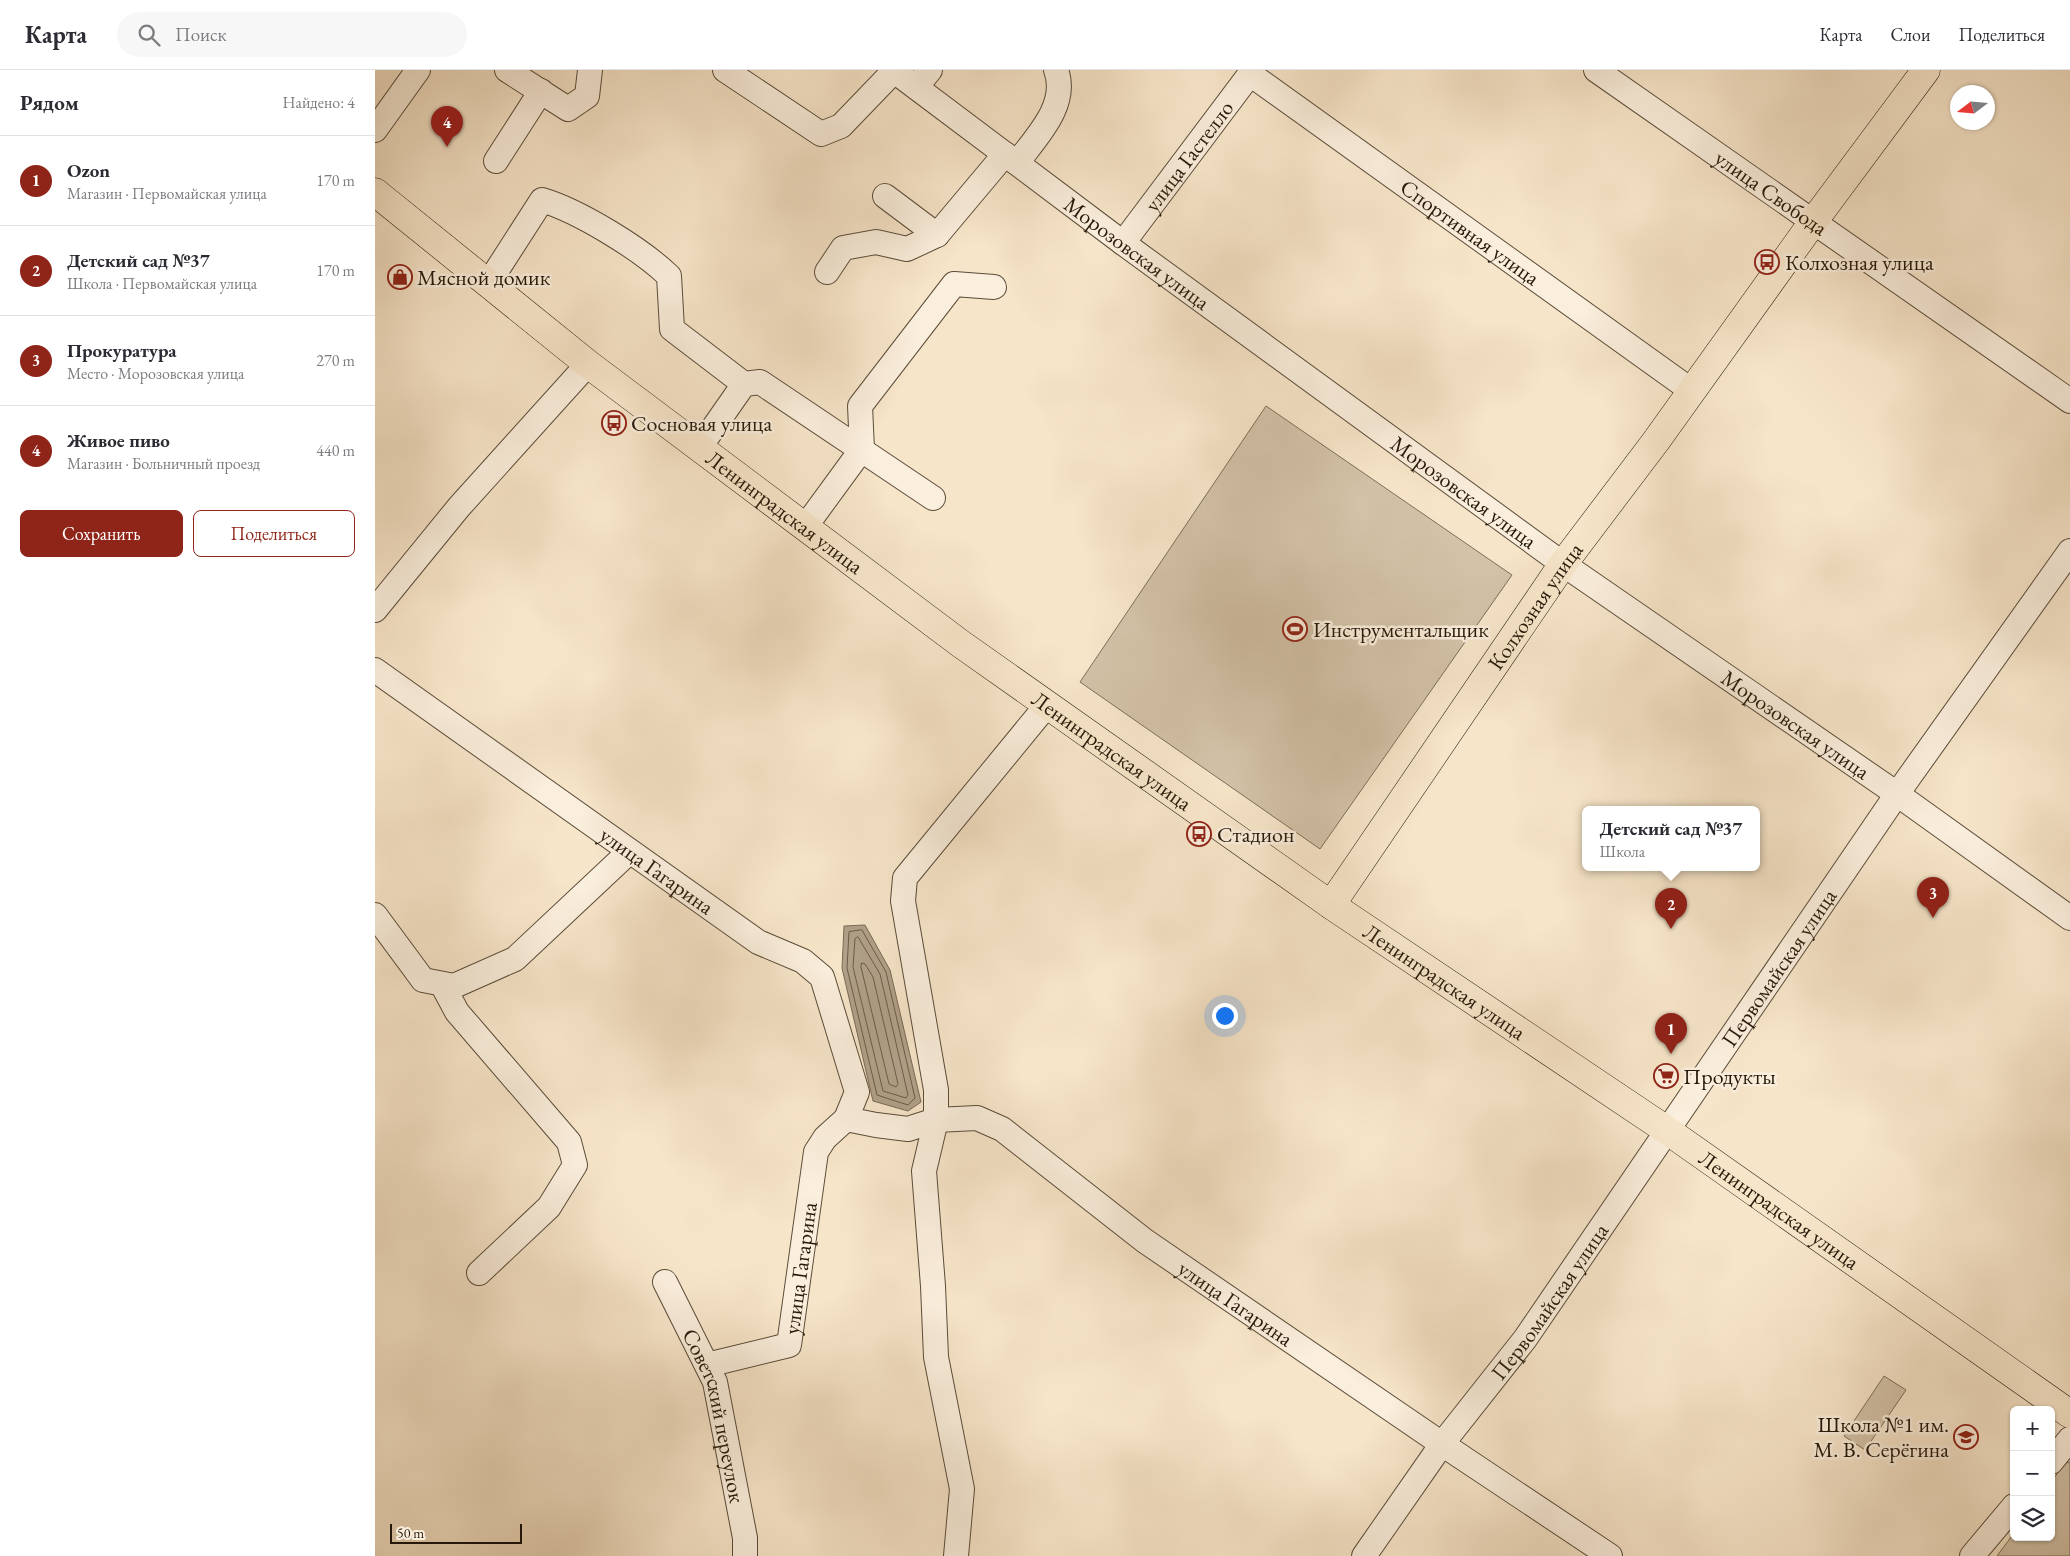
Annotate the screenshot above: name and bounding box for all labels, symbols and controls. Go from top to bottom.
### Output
search box [117,12,467,57]
text: Карта [25,19,87,50]
icon: search [135,21,163,49]
text: Поиск [175,22,227,47]
text: Карта [1820,23,1863,46]
text: Слои [1891,23,1930,46]
text: Поделиться [1958,23,2045,46]
north arrow [1950,85,1995,130]
text: Рядом [20,89,79,116]
text: Найдено: 4 [283,92,355,113]
street label: улица Гастелло [1138,95,1240,218]
pin: 4 [431,106,463,147]
street label: улица Свобода [1709,143,1833,243]
text: Ozon [67,158,110,183]
text: 1 [32,170,40,191]
text: 170 m [316,170,355,191]
street label: Спортивная улица [1394,173,1546,292]
text: Магазин · Первомайская улица [67,183,267,204]
street label: Морозовская улица [1058,190,1216,317]
text: Детский сад №37 [67,248,210,273]
place label: Колхозная улица [1785,248,1934,277]
bus stop icon: Колхозная улица [1754,249,1780,275]
text: 2 [32,260,40,281]
text: 170 m [316,260,355,281]
place label: Мясной домик [417,263,551,292]
shop icon: Мясной домик [387,264,413,290]
text: Школа · Первомайская улица [67,273,257,294]
text: Прокуратура [67,338,177,363]
text: 3 [32,350,40,371]
text: 270 m [316,350,355,371]
text: Место · Морозовская улица [67,363,244,384]
place label: Сосновая улица [631,409,772,438]
bus stop icon: Сосновая улица [601,410,627,436]
text: Живое пиво [67,428,170,453]
street label: Морозовская улица [1385,429,1543,555]
text: 4 [32,440,40,461]
text: 440 m [316,440,355,461]
street label: Ленинградская улица [700,444,869,581]
text: Магазин · Больничный проезд [67,453,260,474]
button: Сохранить [20,510,183,557]
button: Поделиться [193,510,355,557]
street label: Колхозная улица [1481,536,1590,676]
place label: Инструментальщик [1313,615,1489,644]
sports icon: Инструментальщик [1282,616,1308,642]
street label: Морозовская улица [1715,663,1876,786]
street label: Ленинградская улица [1026,684,1198,818]
popup [1582,806,1760,871]
text: Детский сад №37 [1600,816,1742,841]
street label: улица Гагарина [594,820,720,921]
place label: Стадион [1217,820,1294,849]
bus stop icon: Стадион [1186,821,1212,847]
text: Школа [1600,841,1645,862]
pin: 3 [1917,877,1949,918]
street label: Первомайская улица [1715,883,1843,1053]
pin: 2 [1655,888,1687,929]
street label: Ленинградская улица [1358,917,1532,1047]
your location [1212,1003,1238,1029]
pin: 1 [1655,1013,1687,1054]
place label: Продукты [1683,1062,1776,1091]
supermarket icon: Продукты [1653,1063,1679,1089]
street label: Ленинградская улица [1693,1143,1865,1276]
street label: улица Гагарина [777,1200,824,1336]
street label: Первомайская улица [1484,1217,1615,1386]
street label: улица Гагарина [1172,1254,1299,1353]
street label: Советский переулок [675,1324,752,1506]
map controls [2010,1406,2055,1541]
button: + [2010,1406,2055,1451]
place label: Школа №1 им. М. В. Серёгина [1814,1410,1949,1464]
school or university icon: Школа №1 им. М. В. Серёгина [1953,1424,1979,1450]
button: − [2010,1451,2055,1496]
button: layers [2010,1496,2055,1541]
scale bar [390,1521,523,1544]
text: 50 m [397,1524,424,1542]

